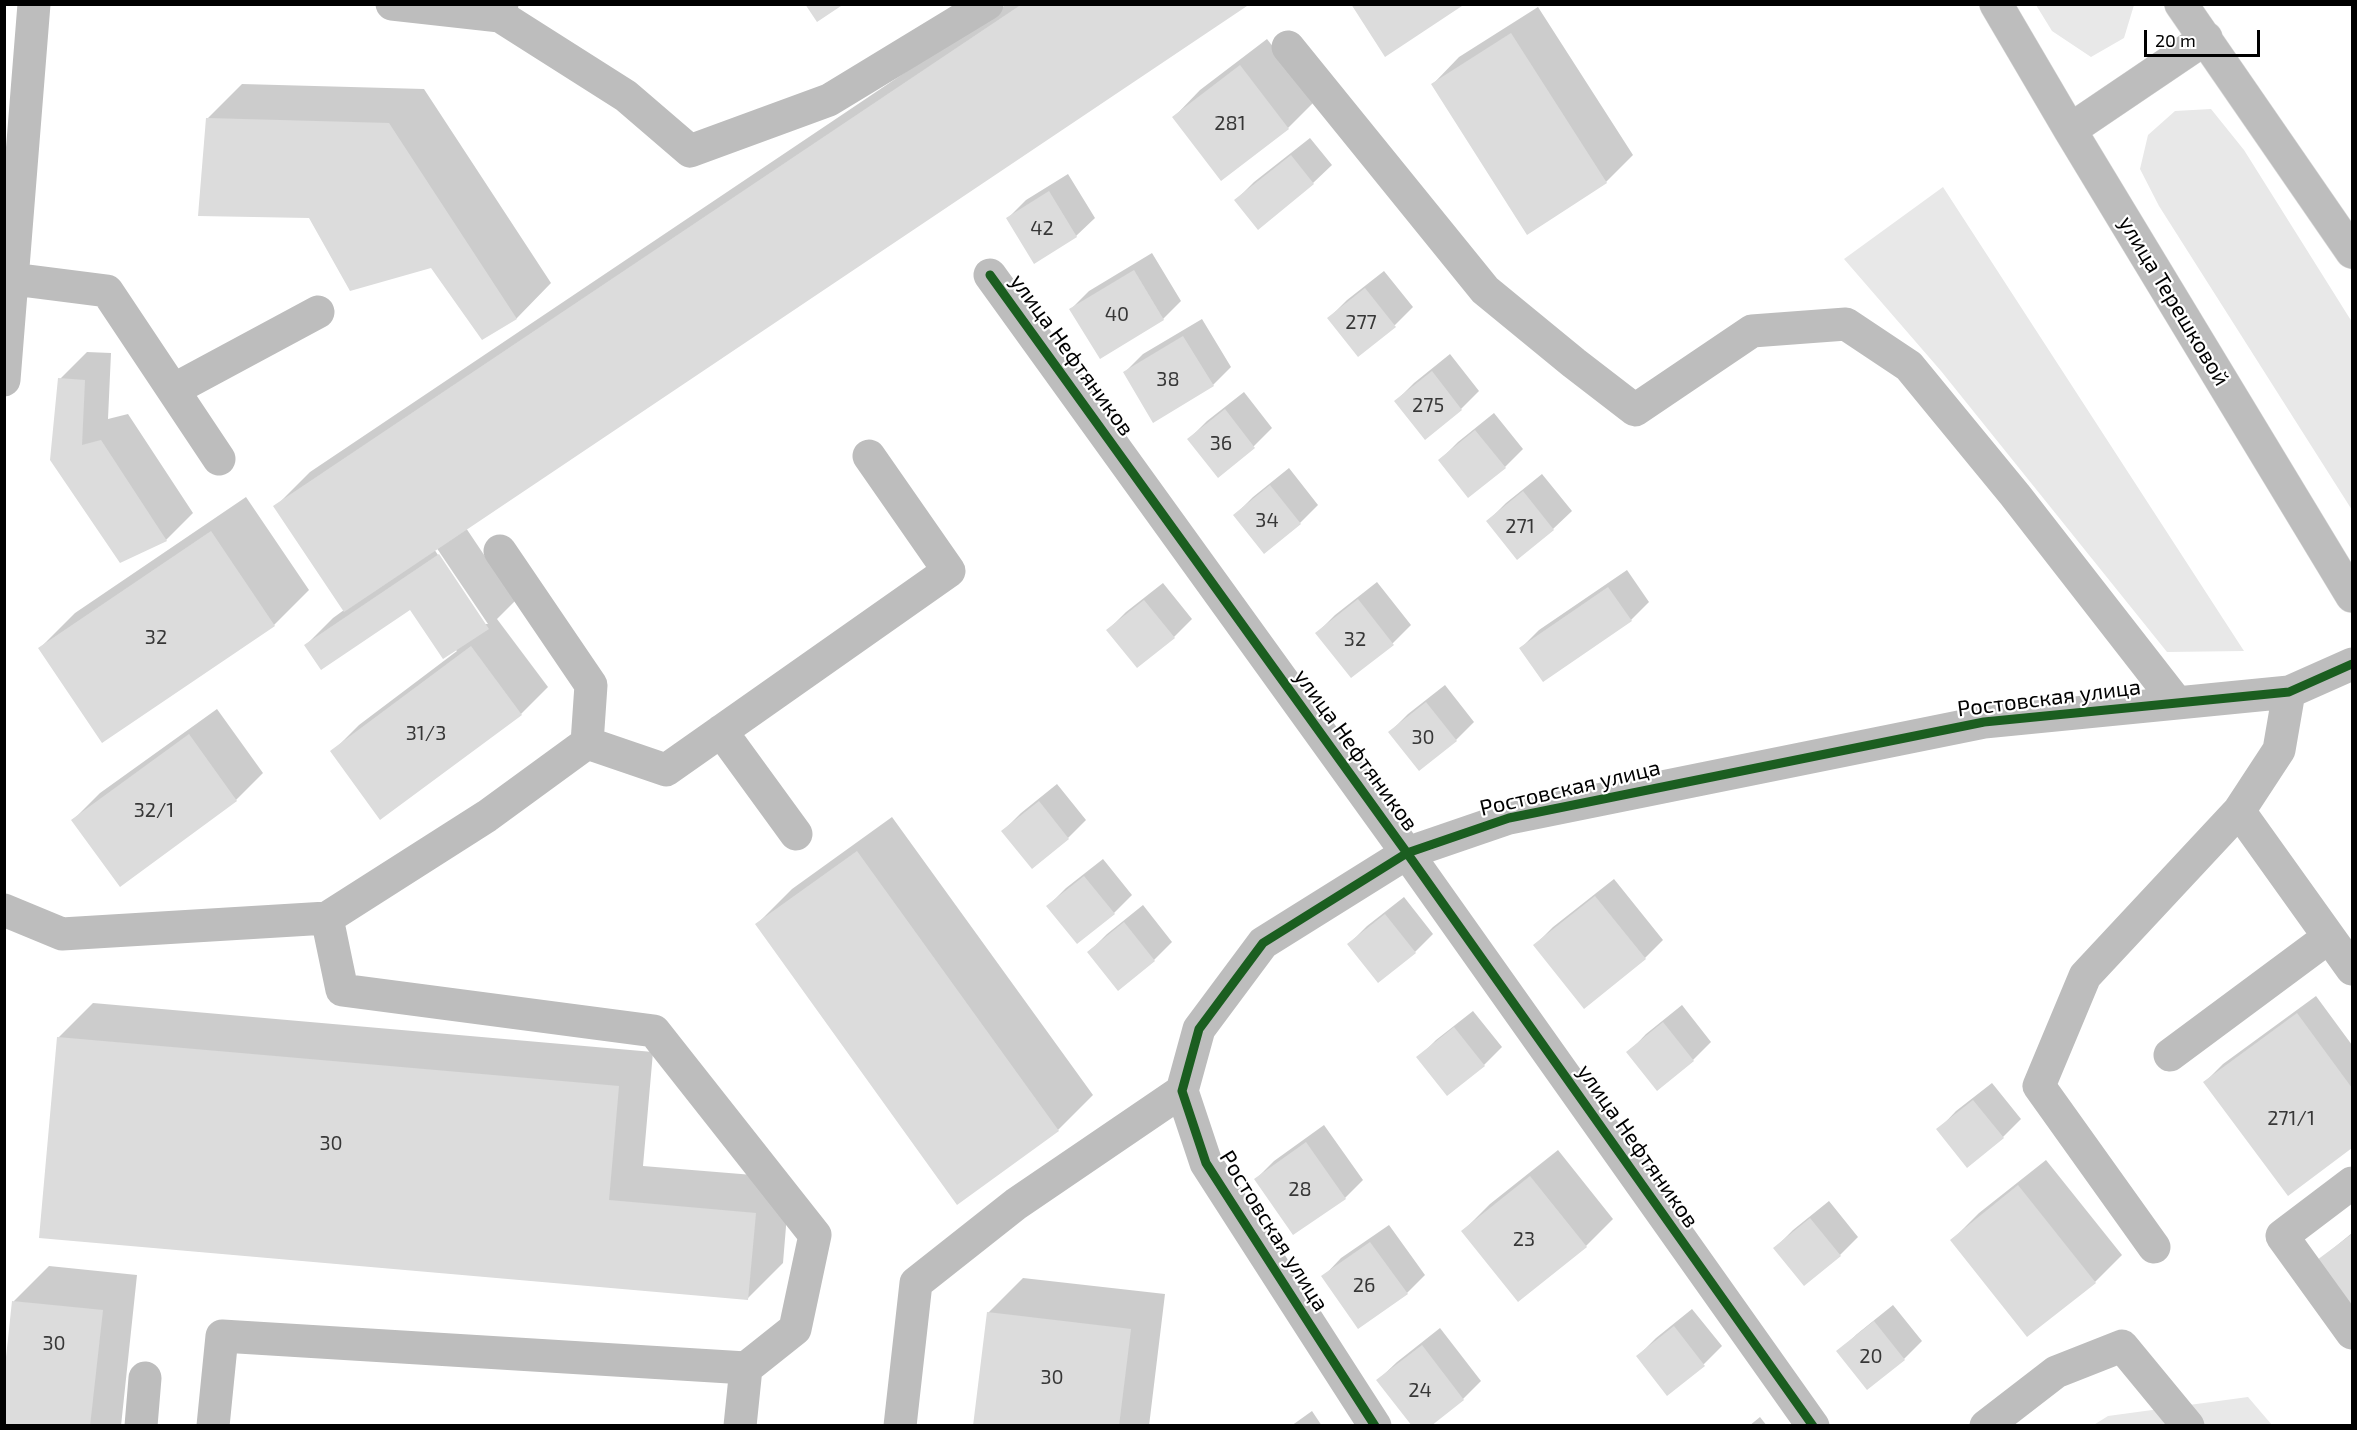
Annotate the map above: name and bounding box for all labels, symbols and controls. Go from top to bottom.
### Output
scale bar [2147,18,2262,56]
text: 20 m [2155,29,2196,51]
house number: 281 [1214,111,1246,135]
street label: улица Терешковой [2113,212,2235,390]
house number: 42 [1030,216,1054,240]
street label: улица Нефтяников [1004,269,1140,441]
house number: 40 [1105,302,1129,326]
house number: 277 [1345,310,1377,334]
house number: 38 [1156,367,1180,391]
house number: 275 [1412,393,1444,417]
house number: 36 [1210,431,1232,455]
house number: 34 [1255,508,1279,532]
house number: 271 [1505,514,1535,538]
house number: 32 [145,625,167,649]
house number: 32 [1344,627,1366,651]
street label: улица Нефтяников [1288,664,1424,836]
street label: Ростовская улица [1956,674,2142,722]
house number: 31/3 [406,721,446,745]
house number: 30 [1411,725,1435,749]
street label: Ростовская улица [1477,754,1663,822]
house number: 32/1 [134,798,174,822]
street label: улица Нефтяников [1572,1059,1704,1233]
house number: 271/1 [2267,1106,2315,1130]
house number: 30 [319,1131,343,1155]
street label: Ростовская улица [1214,1146,1334,1316]
house number: 28 [1288,1177,1312,1201]
house number: 23 [1513,1227,1535,1251]
house number: 26 [1353,1273,1375,1297]
house number: 30 [42,1331,66,1355]
house number: 20 [1859,1344,1883,1368]
house number: 30 [1040,1365,1064,1389]
house number: 24 [1408,1378,1432,1402]

